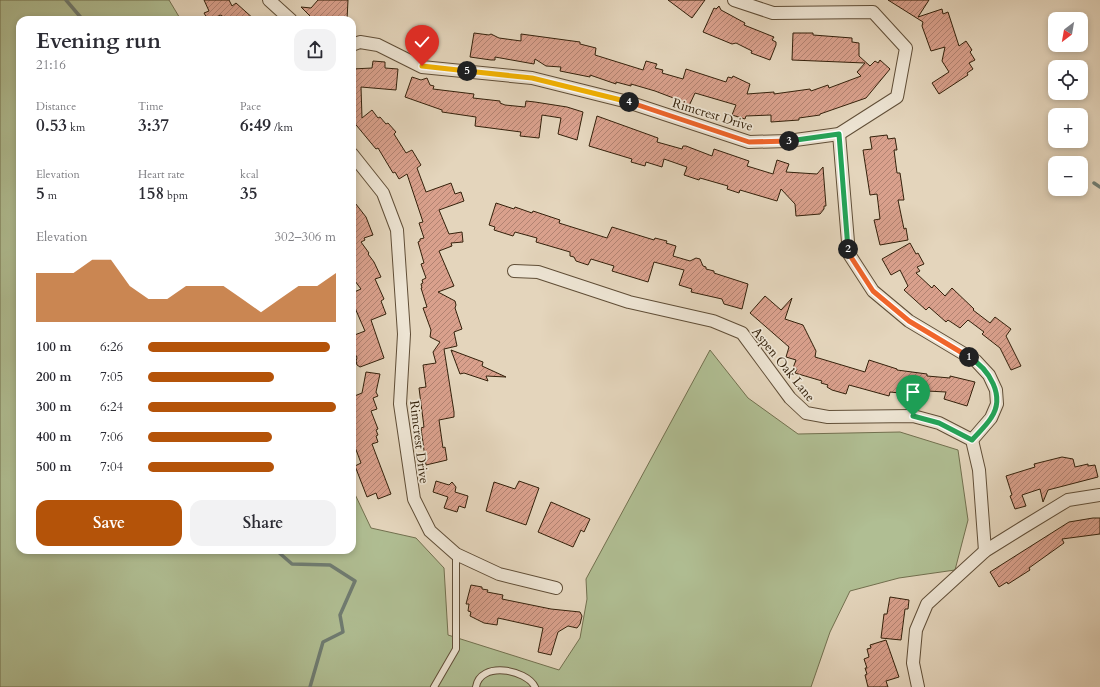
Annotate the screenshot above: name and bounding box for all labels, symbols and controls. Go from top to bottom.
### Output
north arrow [1048,12,1088,52]
map controls [1048,12,1088,196]
pin [405,25,439,66]
text: Evening run [36,26,161,56]
button: share [294,29,336,71]
icon: check [411,31,433,53]
text: 21:16 [36,56,66,74]
button: locate [1048,60,1088,100]
pin: 5 [457,61,477,81]
text: 5 [464,63,470,78]
pin: 4 [619,92,639,112]
text: 4 [626,94,632,109]
street label: Rimcrest Drive [670,94,755,136]
text: Distance [36,99,76,114]
text: Time [138,99,163,114]
text: Pace [240,99,261,114]
button: + [1048,108,1088,148]
text: 0.53 [36,114,67,137]
text: 3:37 [138,114,169,137]
text: 6:49 [240,114,271,137]
text: km [67,120,85,135]
text: /km [271,120,293,135]
pin: 3 [779,131,799,151]
text: 3 [786,133,792,148]
button: − [1048,156,1088,196]
text: Elevation [36,167,80,182]
text: Heart rate [138,167,185,182]
text: kcal [240,167,258,182]
text: 5 [36,182,45,205]
text: 158 [138,182,164,205]
text: 35 [240,182,257,205]
text: m [45,188,57,203]
text: bpm [164,188,188,203]
text: Elevation [36,228,88,246]
text: 302–306 m [274,228,336,246]
pin: 2 [838,239,858,259]
text: 2 [845,241,851,256]
street label: Aspen Oak Lane [747,323,819,406]
text: 100 m [36,338,71,356]
text: 6:26 [100,338,123,356]
pin: 1 [959,347,979,367]
text: 1 [966,349,972,364]
text: 200 m [36,368,71,386]
text: 7:05 [100,368,123,386]
pin [896,375,930,416]
icon: arrive [902,381,924,403]
text: 300 m [36,398,71,416]
text: 6:24 [100,398,123,416]
street label: Rimcrest Drive [405,400,433,485]
text: 400 m [36,428,71,446]
text: 7:06 [100,428,123,446]
text: 500 m [36,458,71,476]
text: 7:04 [100,458,123,476]
button: Save [36,500,182,546]
button: Share [190,500,336,546]

